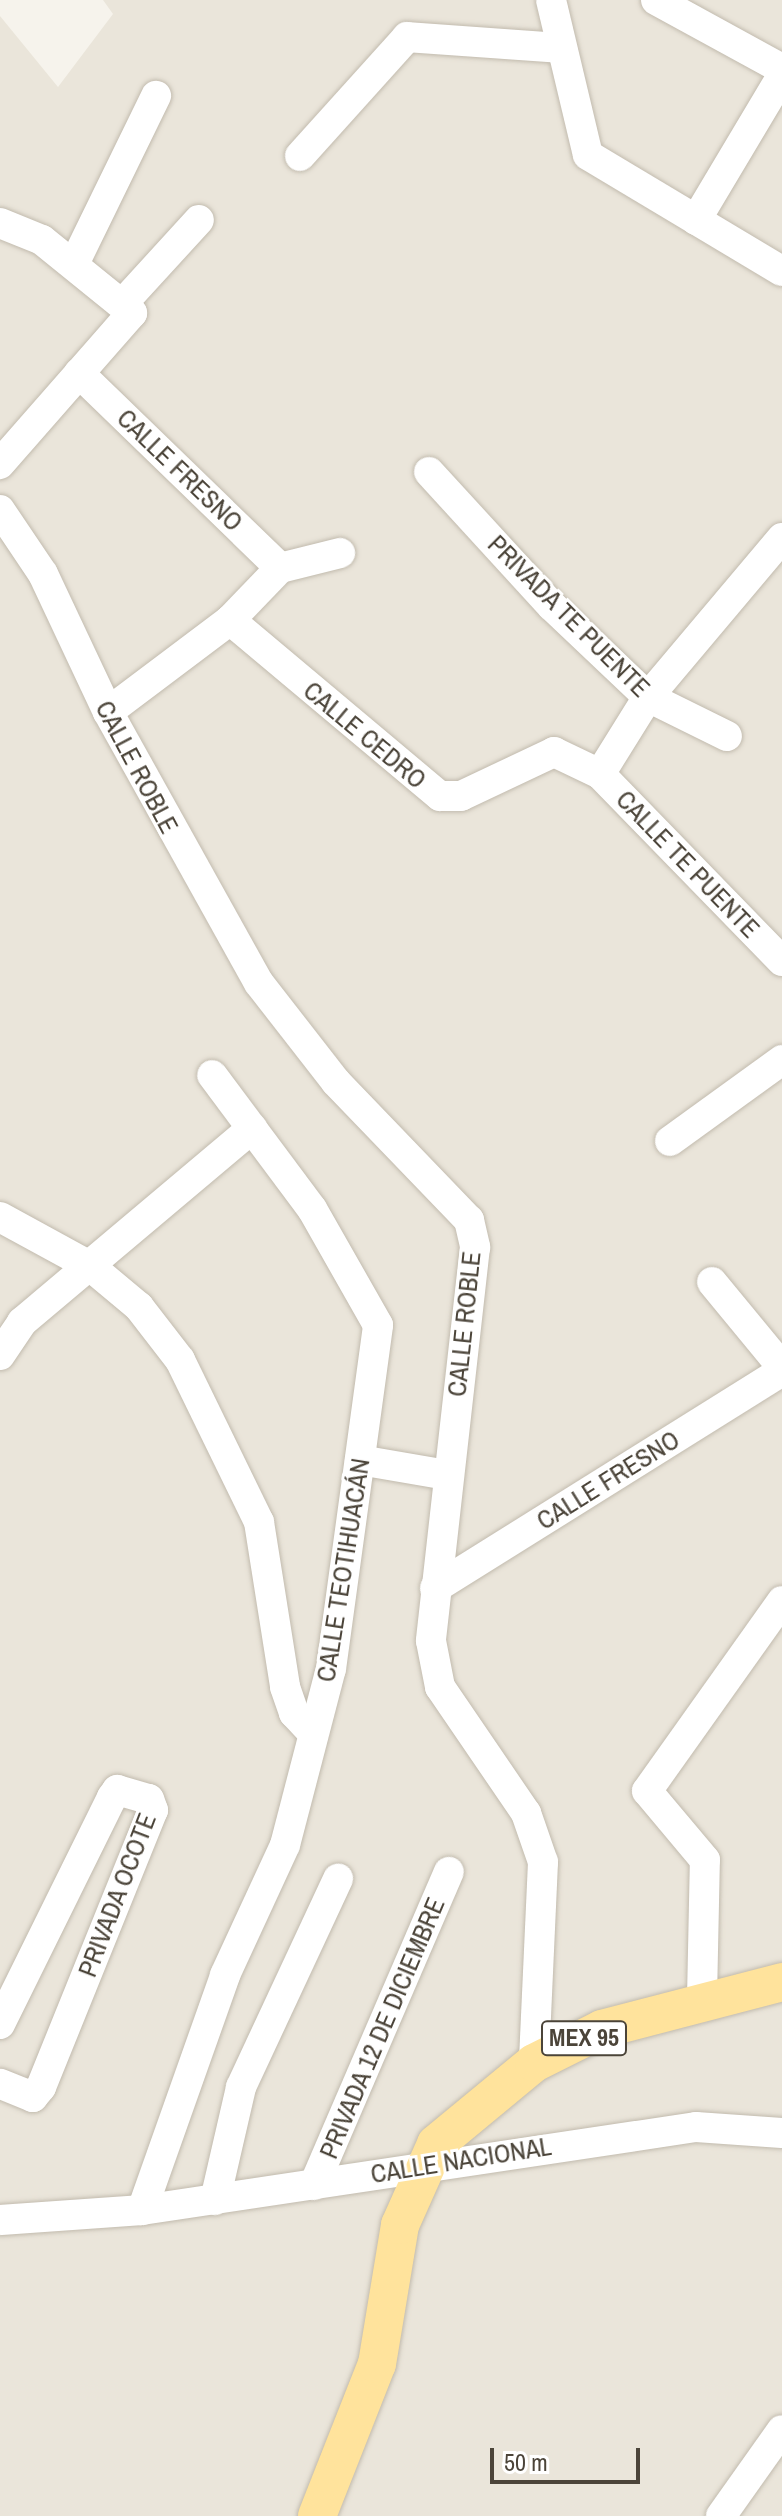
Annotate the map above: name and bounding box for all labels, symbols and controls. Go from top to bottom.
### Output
street label: CALLE FRESNO [111,402,249,538]
street label: PRIVADA TE PUENTE [481,528,657,704]
street label: CALLE CEDRO [297,675,433,795]
street label: CALLE ROBLE [89,695,185,839]
street label: CALLE TE PUENTE [610,784,766,944]
street label: CALLE ROBLE [441,1250,487,1398]
street label: CALLE FRESNO [531,1424,685,1536]
street label: CALLE TEOTIHUACÁN [310,1456,376,1684]
street label: PRIVADA OCOTE [71,1808,163,1982]
street label: PRIVADA 12 DE DICIEMBRE [313,1892,451,2164]
road number: MEX 95 [540,2018,628,2058]
street label: CALLE NACIONAL [368,2130,554,2190]
scale bar [494,2432,644,2482]
text: 50 m [504,2446,548,2478]

